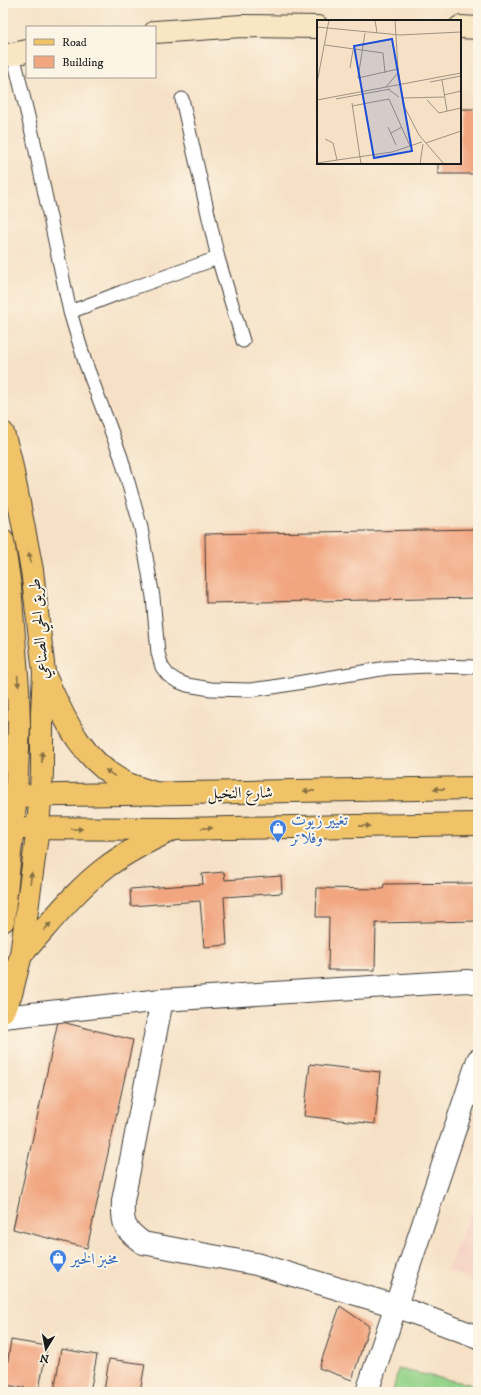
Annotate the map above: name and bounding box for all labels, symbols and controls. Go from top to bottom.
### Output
inset map [317,20,461,164]
legend [26,26,156,78]
text: Road [62,35,87,50]
text: Building [62,55,103,70]
one-way arrow [27,552,33,564]
street label: طريق الحي الصناعي [25,577,58,680]
one-way arrow [14,675,21,687]
one-way arrow [39,750,45,763]
one-way arrow [104,769,115,777]
street label: شارع النخيل [207,782,273,807]
one-way arrow [432,786,445,792]
one-way arrow [302,788,315,794]
place label: تغيير زيوت وفلاتر [289,810,349,848]
shop icon: تغيير زيوت وفلاتر [268,818,288,843]
one-way arrow [359,823,372,829]
one-way arrow [201,825,213,832]
one-way arrow [71,826,84,832]
one-way arrow [28,872,35,884]
one-way arrow [42,922,51,931]
shop icon: مخبز الخير [48,1248,68,1273]
place label: مخبز الخير [69,1249,119,1269]
north arrow [26,1329,66,1369]
text: N [39,1350,50,1366]

